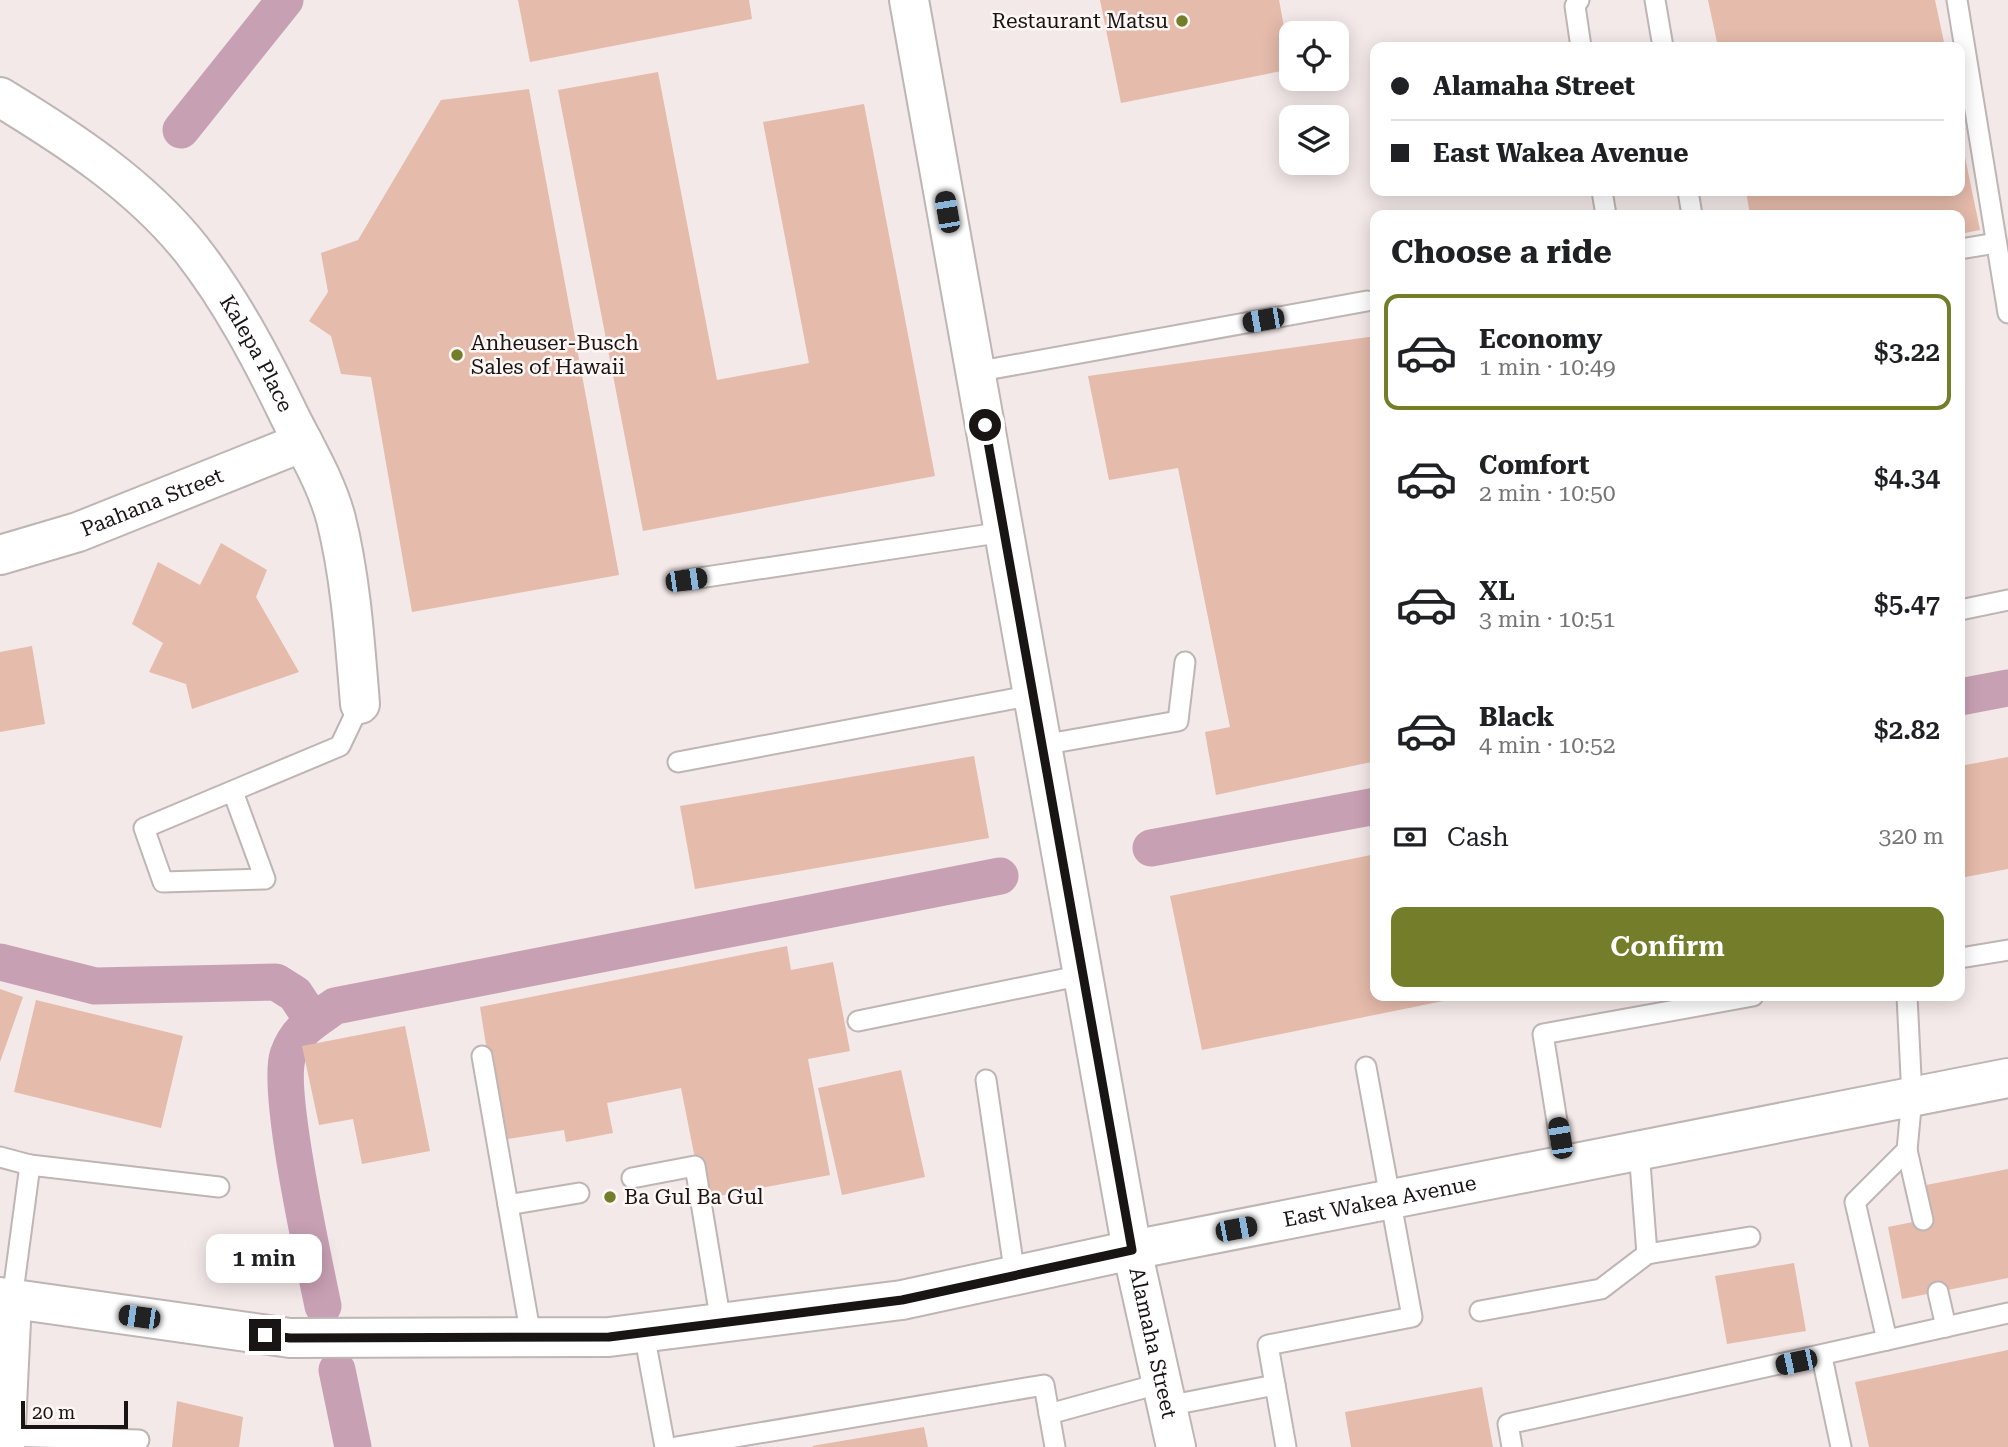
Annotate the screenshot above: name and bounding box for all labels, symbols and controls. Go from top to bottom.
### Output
place label: Restaurant Matsu [992,9,1168,33]
marker: Restaurant Matsu [1174,13,1190,29]
map controls [1279,21,1349,175]
button: locate [1279,21,1349,91]
text: Alamaha Street [1433,71,1635,101]
button: layers [1279,105,1349,175]
text: East Wakea Avenue [1433,138,1688,168]
car [934,189,961,235]
text: Choose a ride [1391,233,1612,271]
street label: Kalepa Place [215,291,298,416]
car [1241,306,1286,334]
icon: car [1395,321,1458,384]
text: Economy [1479,324,1602,354]
place label: Anheuser-Busch Sales of Hawaii [471,331,639,379]
text: $3.22 [1874,337,1940,367]
marker: Anheuser-Busch Sales of Hawaii [449,347,465,363]
text: 1 min · 10:49 [1479,354,1616,381]
route start [969,409,1001,441]
icon: car [1395,447,1458,510]
text: Comfort [1479,450,1589,480]
street label: Paahana Street [77,463,227,542]
text: $4.34 [1874,463,1940,493]
text: 2 min · 10:50 [1479,480,1616,507]
car [664,567,709,593]
icon: car [1395,573,1458,636]
text: XL [1479,576,1515,606]
text: $5.47 [1874,589,1940,619]
text: 3 min · 10:51 [1479,606,1616,633]
icon: car [1395,699,1458,762]
text: Black [1479,702,1554,732]
text: $2.82 [1874,715,1940,745]
text: 4 min · 10:52 [1479,732,1616,759]
icon: cash [1391,818,1429,856]
text: Cash [1447,822,1509,852]
text: 320 m [1879,823,1944,850]
button: Confirm [1391,907,1944,987]
car [1547,1116,1574,1160]
street label: East Wakea Avenue [1281,1171,1478,1232]
place label: Ba Gul Ba Gul [624,1185,764,1209]
marker: Ba Gul Ba Gul [602,1189,618,1205]
car [1214,1215,1259,1243]
callout: 1 min [207,1234,323,1282]
text: 1 min [232,1245,296,1272]
street label: Alamaha Street [1124,1265,1181,1421]
car [117,1304,162,1330]
route end [249,1319,281,1351]
car [1774,1347,1819,1377]
scale bar [21,1398,128,1430]
text: 20 m [32,1401,75,1424]

